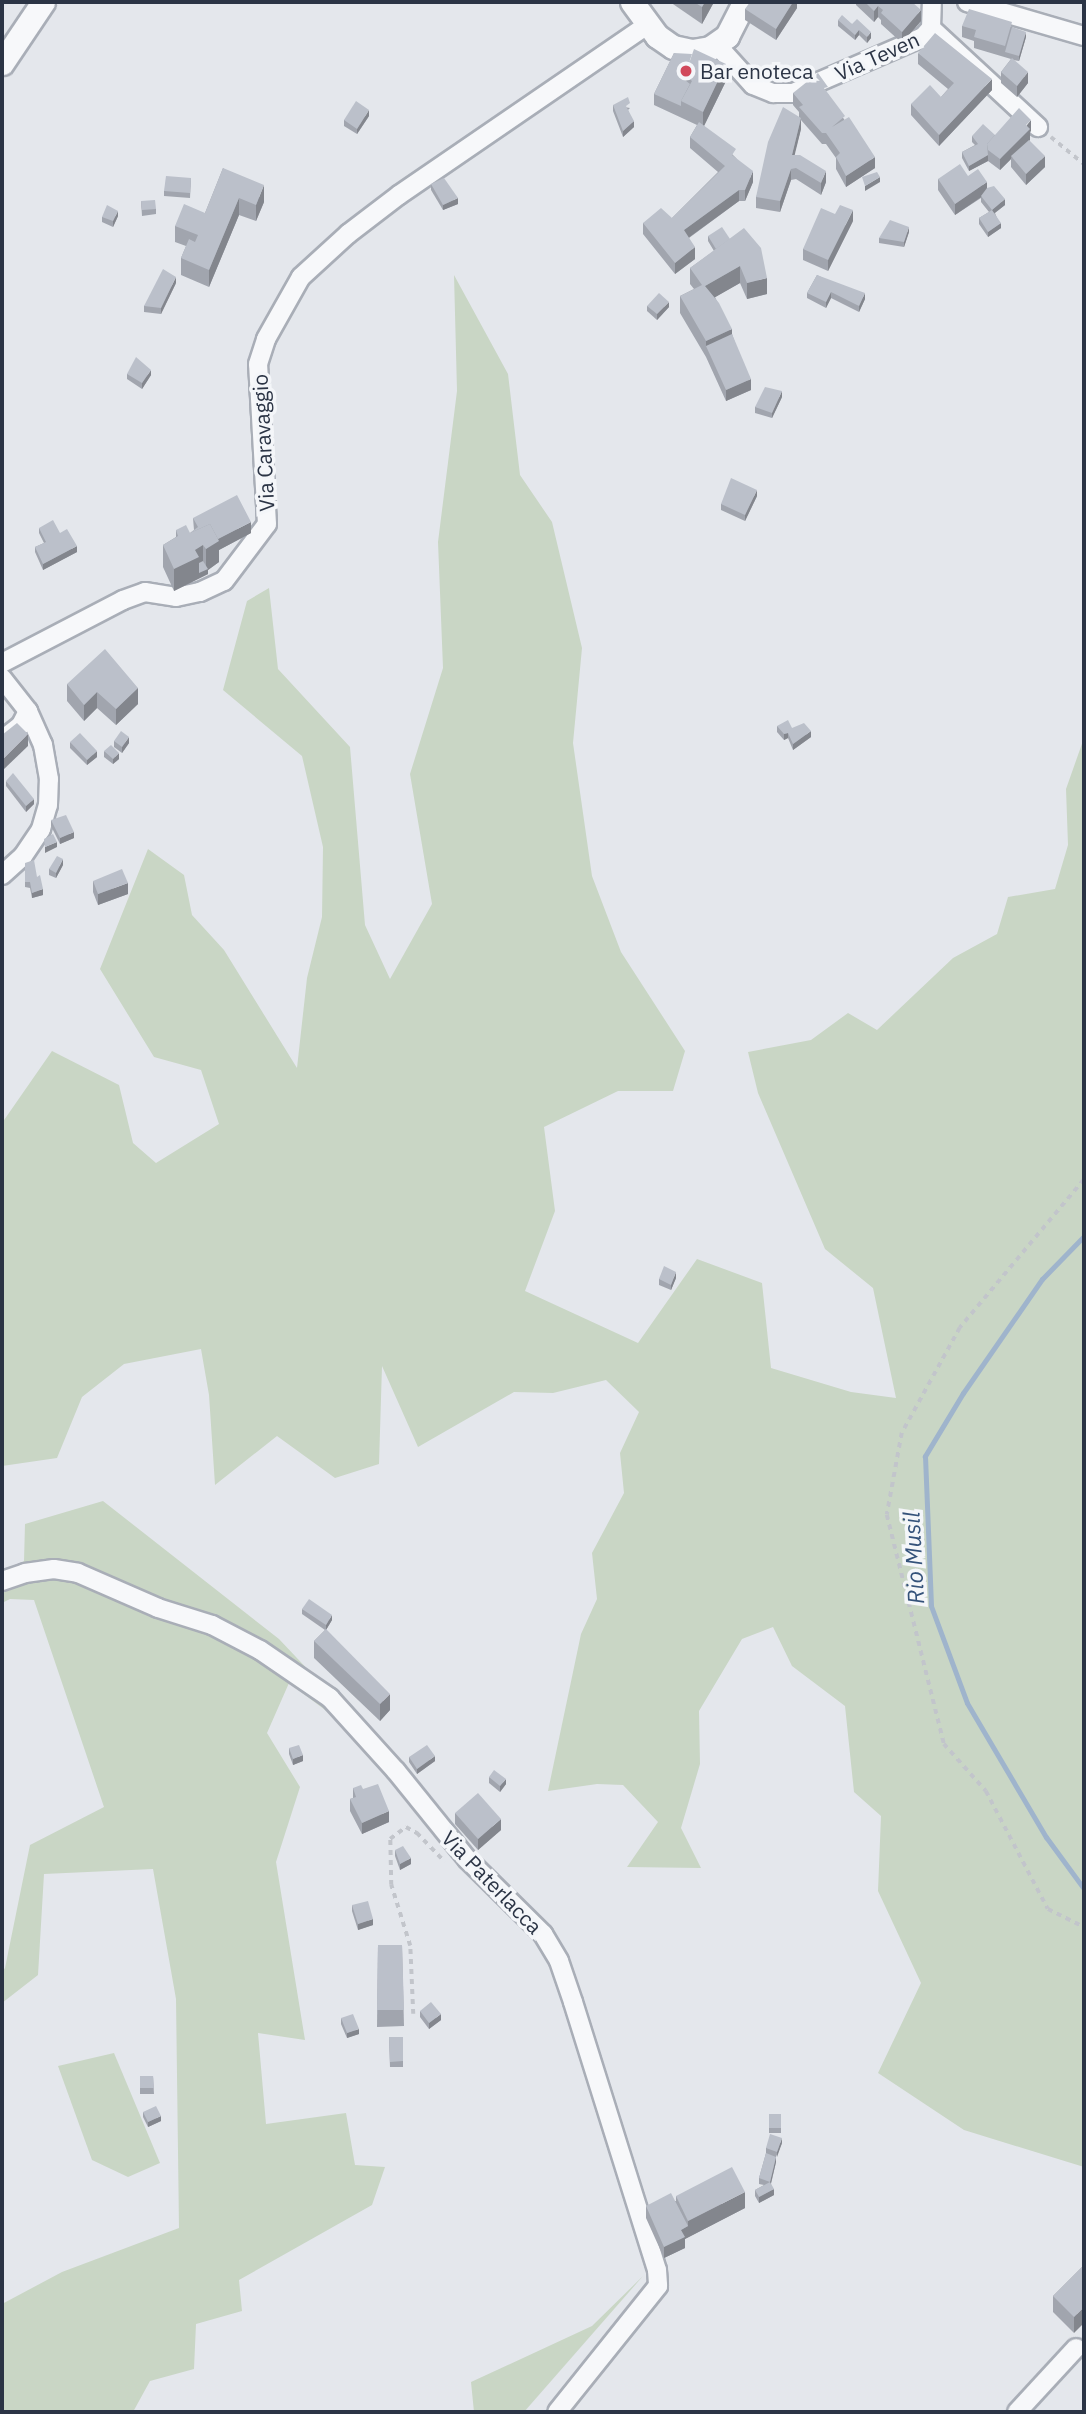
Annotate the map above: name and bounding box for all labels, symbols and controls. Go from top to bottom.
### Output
street label: Via Teven [831,26,923,86]
place label: Bar enoteca [700,58,813,84]
marker: Bar enoteca [678,63,694,79]
street label: Via Caravaggio [247,374,279,512]
water label: Rio Musil [897,1511,929,1605]
street label: Via Paterlacca [437,1825,547,1939]

